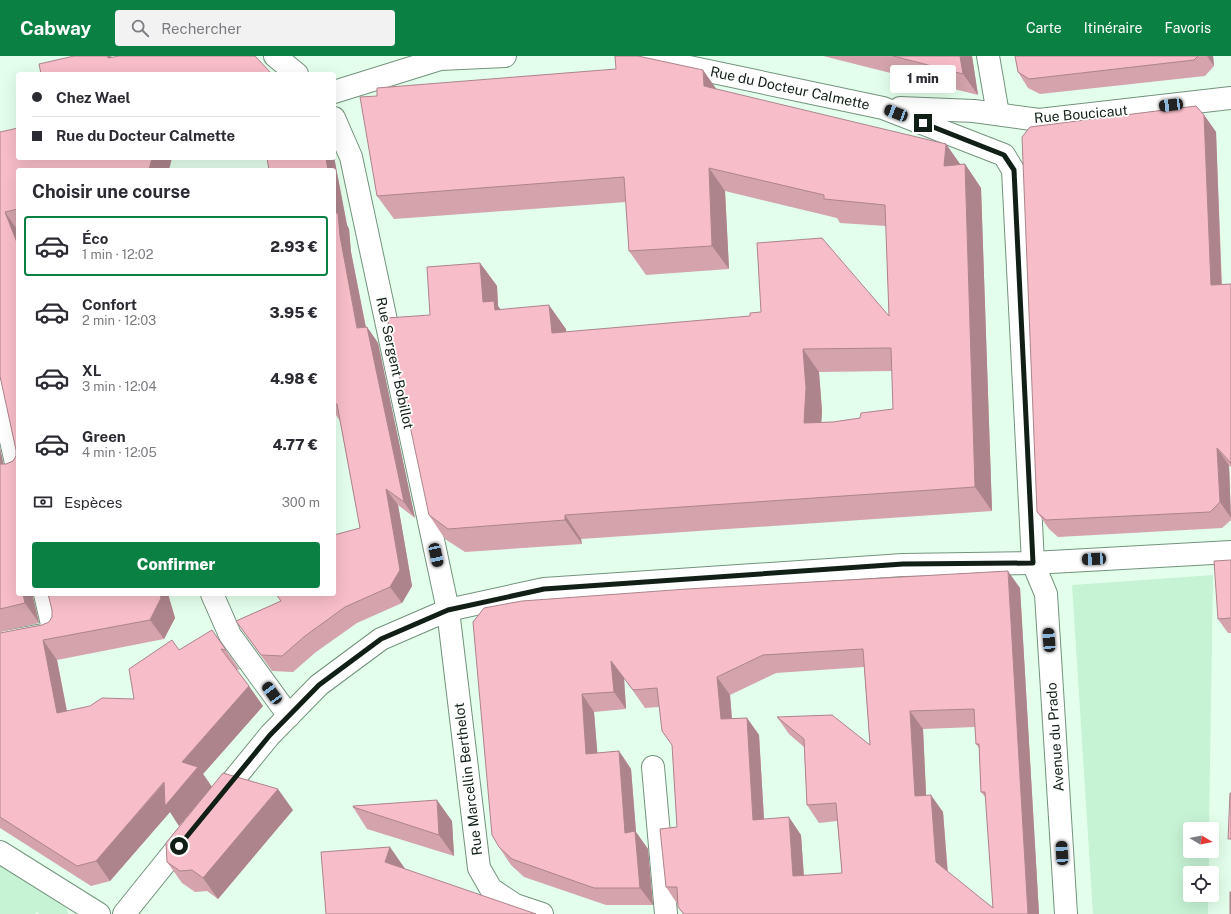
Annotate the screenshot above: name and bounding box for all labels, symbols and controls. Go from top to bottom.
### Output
search box [115,10,395,46]
text: Cabway [20,17,91,39]
icon: search [129,17,151,39]
text: Rechercher [161,20,242,37]
text: Carte [1026,20,1062,36]
text: Itinéraire [1084,20,1142,36]
text: Favoris [1164,20,1211,36]
street label: Rue du Docteur Calmette [709,63,871,113]
callout: 1 min [890,65,956,93]
text: 1 min [907,71,939,86]
text: Chez Wael [56,89,131,106]
car [1158,98,1184,112]
street label: Rue Boucicaut [1033,102,1129,126]
car [883,103,909,123]
route end [914,114,932,132]
text: Rue du Docteur Calmette [56,127,235,144]
text: Choisir une course [32,181,190,202]
icon: car [34,228,70,264]
text: Éco [82,230,108,247]
text: 2.93 € [270,238,318,255]
text: 1 min · 12:02 [82,247,153,262]
icon: car [34,294,70,330]
text: Confort [82,296,137,313]
street label: Rue Sergent Bobillot [373,296,417,430]
text: 3.95 € [270,304,318,321]
text: 2 min · 12:03 [82,313,156,328]
icon: car [34,360,70,396]
text: XL [82,362,101,379]
text: 4.98 € [270,370,318,387]
text: 3 min · 12:04 [82,379,157,394]
icon: car [34,426,70,462]
text: Green [82,428,126,445]
text: 4.77 € [272,436,318,453]
text: 4 min · 12:05 [82,445,157,460]
icon: cash [32,491,54,513]
text: Espèces [64,494,122,511]
text: 300 m [282,495,320,510]
button: Confirmer [32,542,320,588]
car [428,542,444,568]
car [1082,552,1106,566]
car [1042,628,1056,652]
car [260,680,284,706]
street label: Avenue du Prado [1043,682,1067,792]
street label: Rue Marcellin Berthelot [451,702,485,856]
north arrow [1183,822,1219,858]
map controls [1183,822,1219,902]
route start [170,837,188,855]
car [1055,841,1069,865]
button: locate [1183,866,1219,902]

